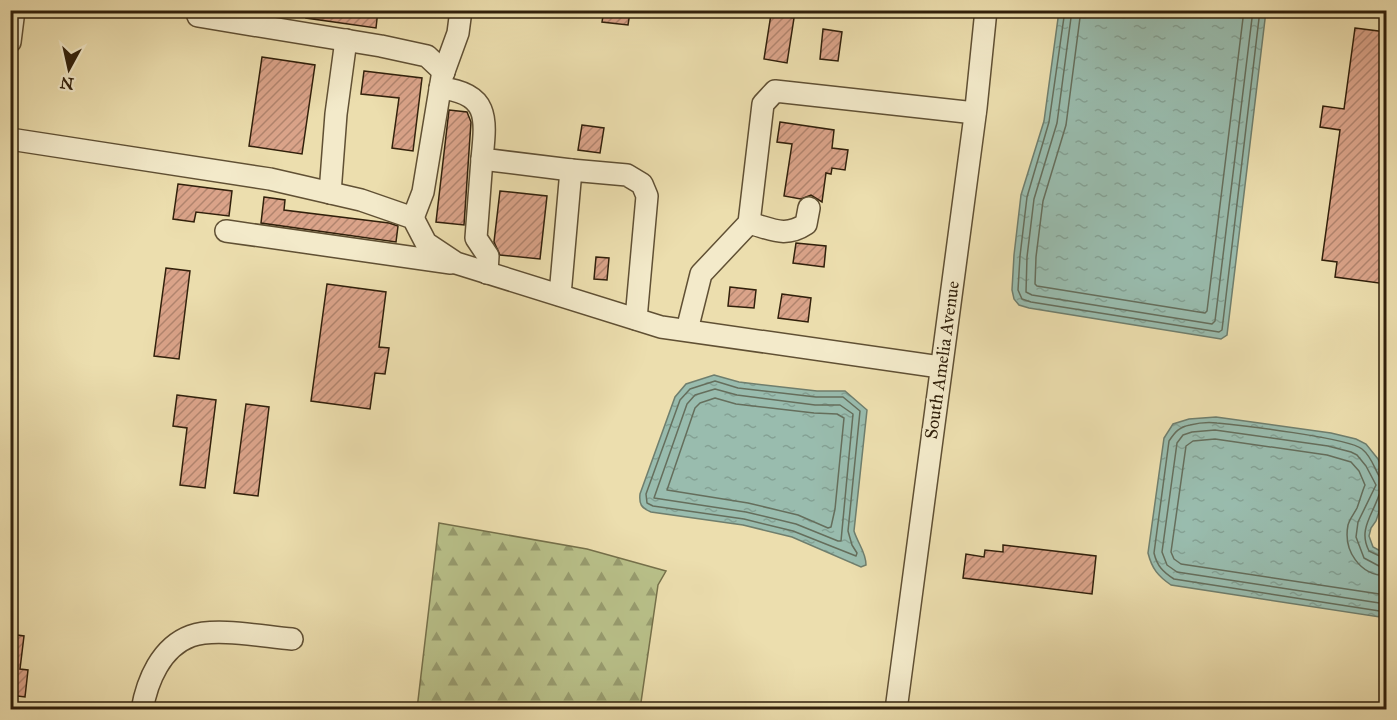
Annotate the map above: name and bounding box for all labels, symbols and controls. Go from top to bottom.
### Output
north arrow [39,39,99,99]
text: N [59,73,75,94]
street label: South Amelia Avenue [920,280,964,440]

